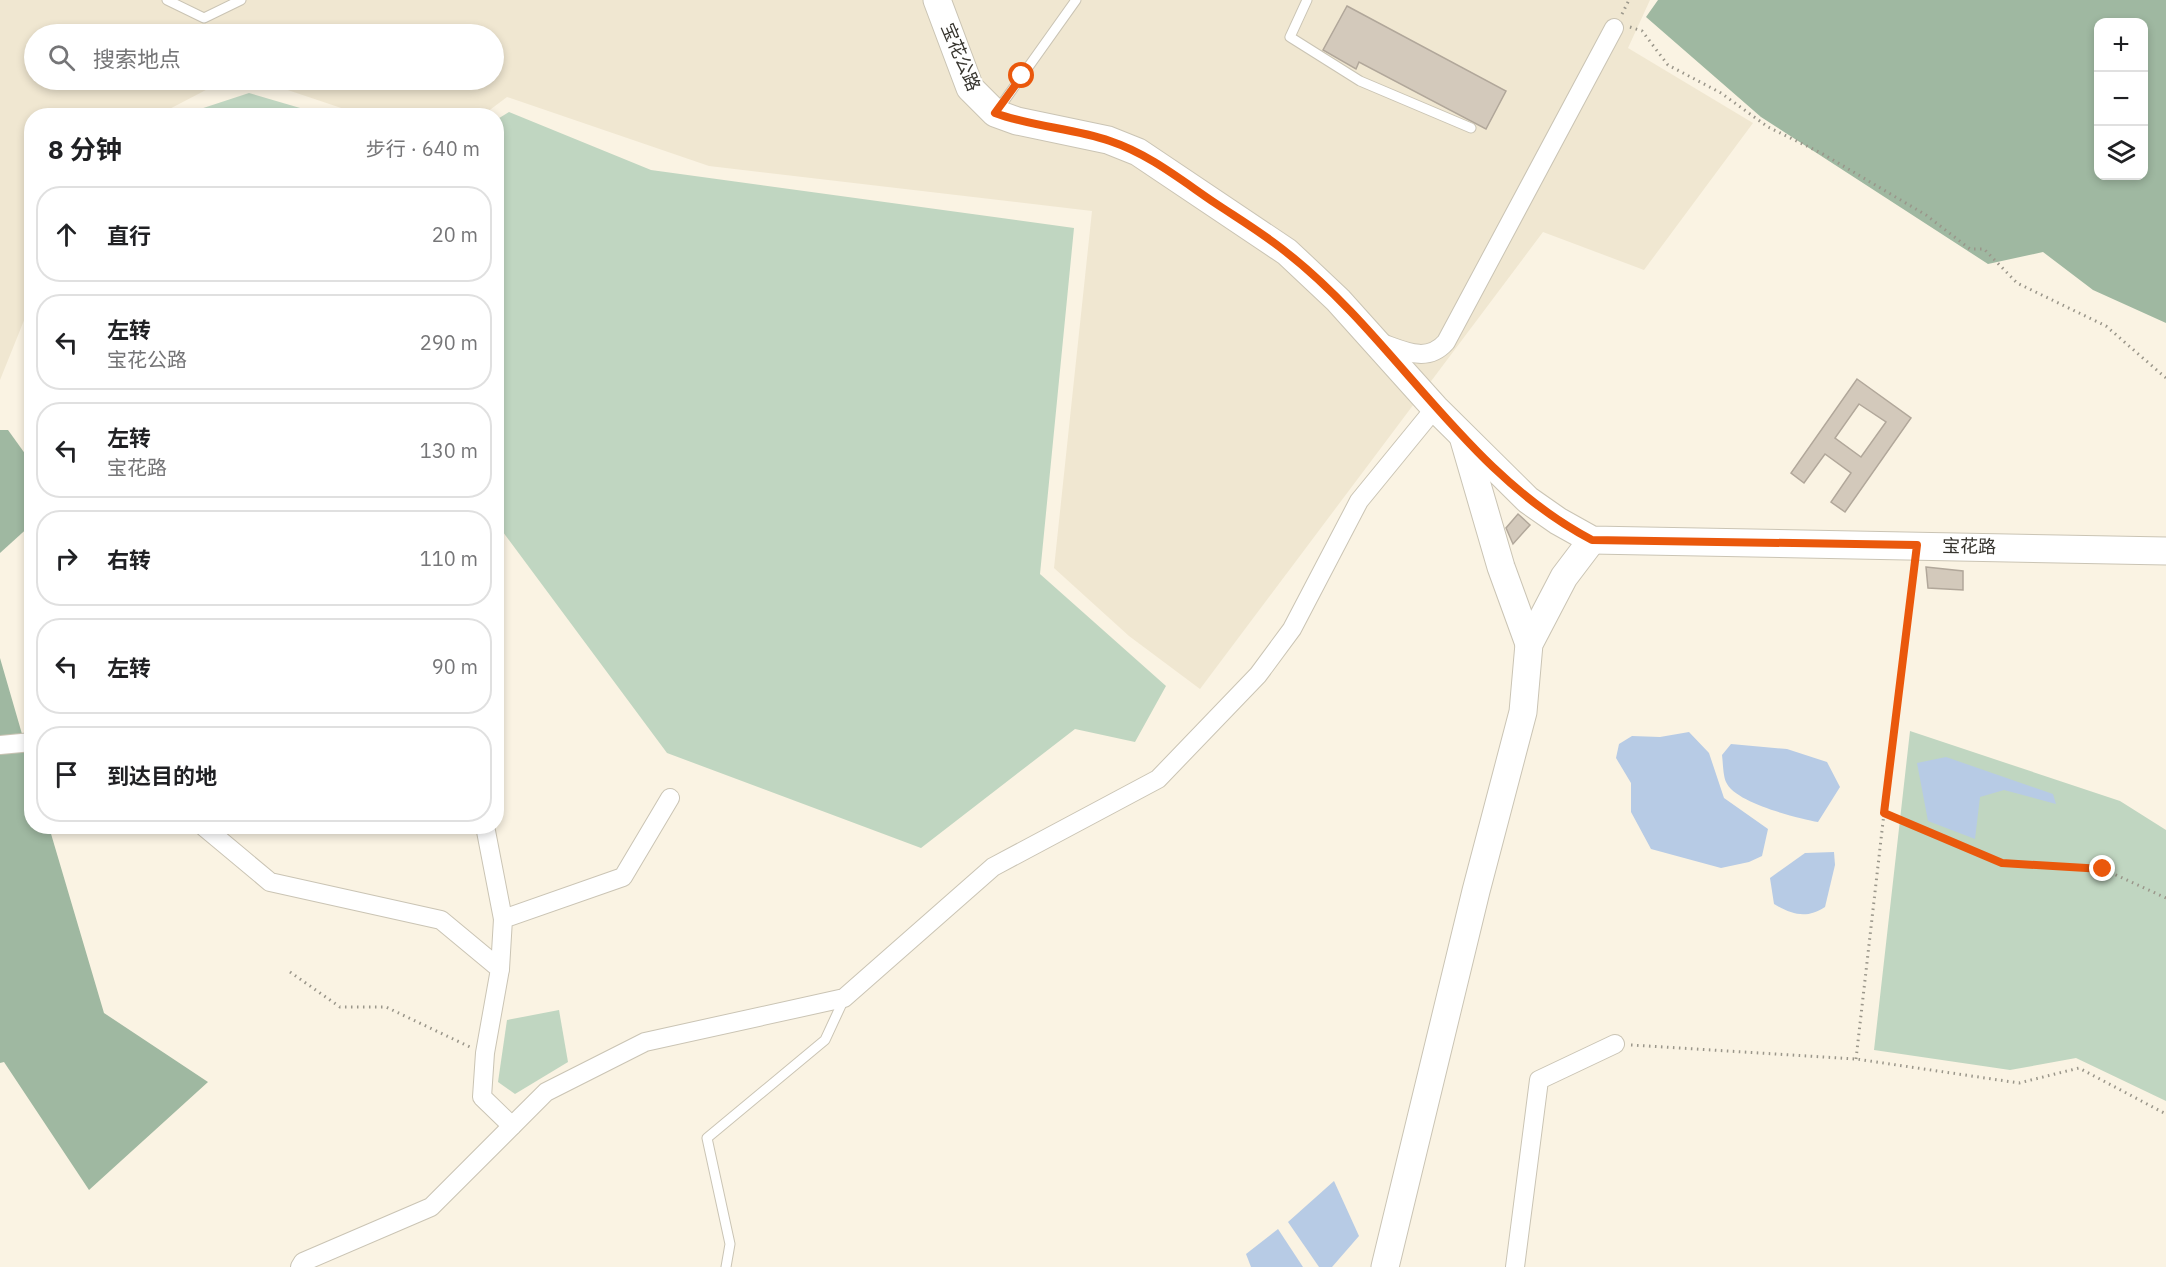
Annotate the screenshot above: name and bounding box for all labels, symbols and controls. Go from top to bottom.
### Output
map controls [2094,18,2148,180]
button: + [2094,18,2148,72]
street label: 宝花公路 [936,19,986,95]
search box [24,24,504,90]
icon: search [45,41,78,74]
text: 搜索地点 [93,44,181,73]
route start [1008,62,1034,88]
button: − [2094,72,2148,126]
button: layers [2094,126,2148,180]
text: 8 分钟 [48,132,122,166]
text: 步行 · 640 m [366,135,480,162]
icon: ahead [50,218,83,251]
text: 直行 [107,221,151,250]
text: 20 m [432,221,478,248]
text: 左转 [107,315,151,344]
icon: left [50,326,83,359]
text: 290 m [420,329,478,356]
text: 宝花公路 [107,346,187,373]
text: 左转 [107,423,151,452]
icon: left [50,434,83,467]
text: 130 m [420,437,478,464]
text: 宝花路 [107,454,167,481]
street label: 宝花路 [1942,534,1996,558]
icon: right [50,542,83,575]
text: 右转 [107,545,151,574]
text: 110 m [420,545,478,572]
icon: left [50,650,83,683]
text: 左转 [107,653,151,682]
text: 90 m [432,653,478,680]
icon: arrive [50,758,83,791]
text: 到达目的地 [107,761,217,790]
route end [2089,855,2115,881]

